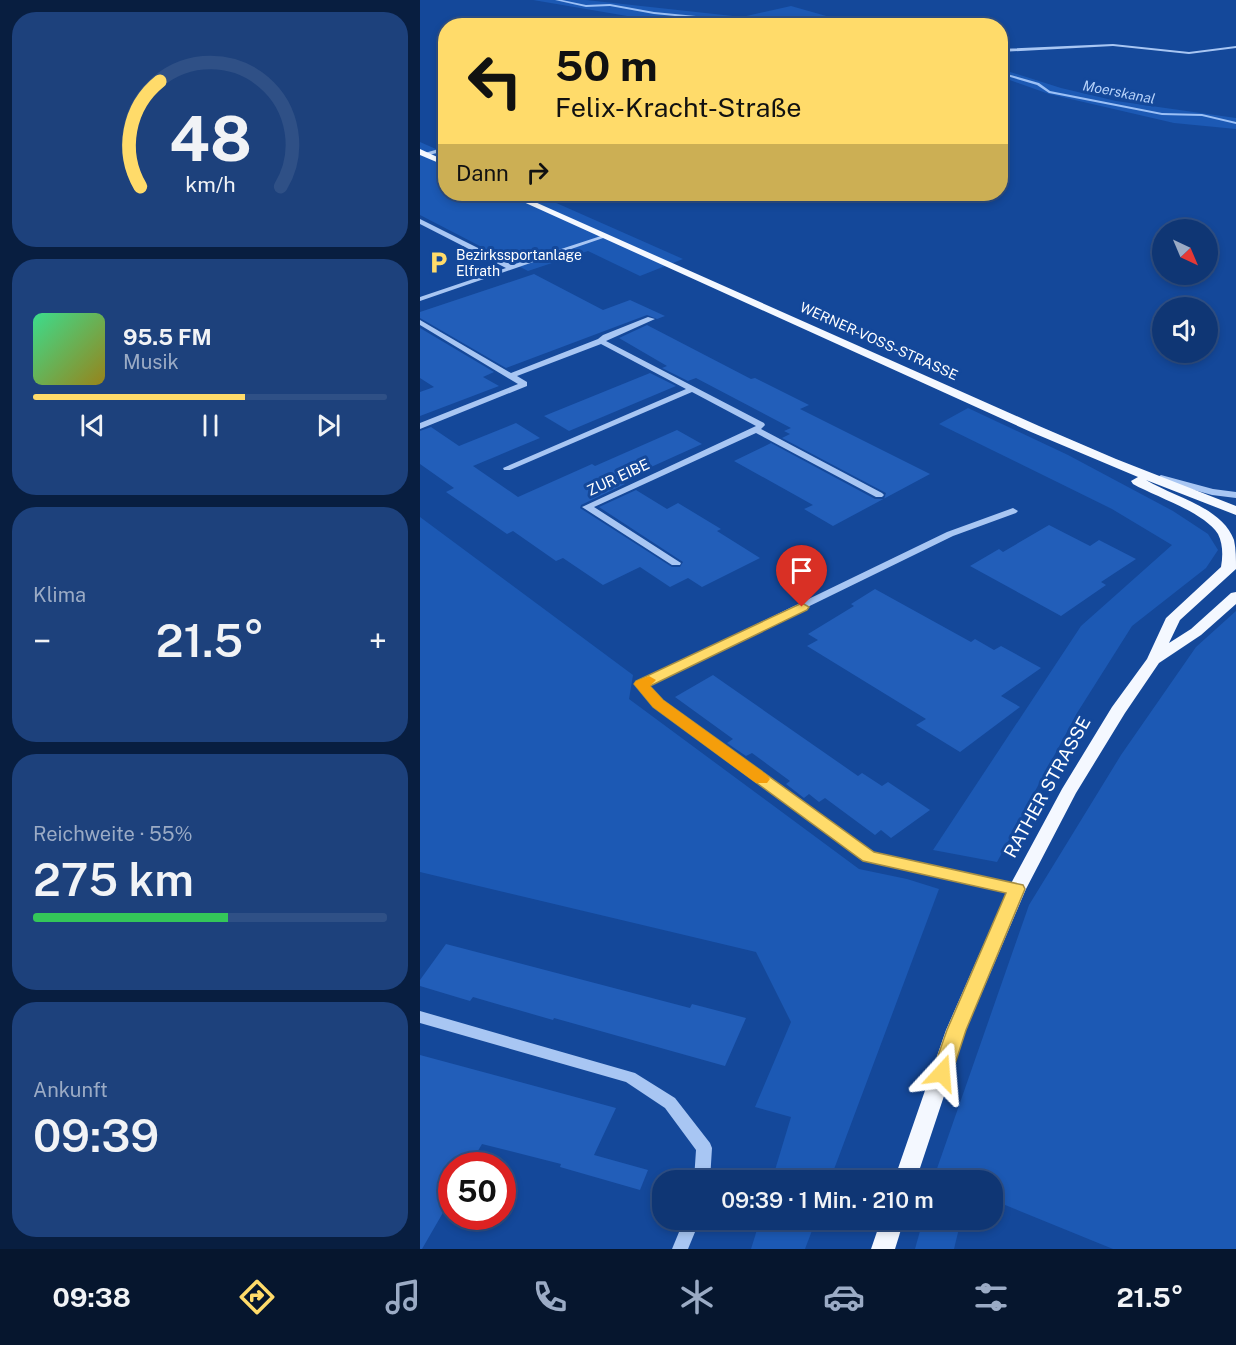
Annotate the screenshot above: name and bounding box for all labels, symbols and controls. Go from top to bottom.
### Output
text: 50 m [555,41,658,90]
icon: left [456,42,534,120]
water label: Moerskanal [1081,77,1157,107]
text: Felix-Kracht-Straße [555,91,802,123]
text: 48 [169,102,251,175]
icon: right [521,156,554,189]
text: Dann [456,160,509,186]
text: km/h [185,172,235,197]
north arrow [1152,219,1218,285]
map controls [1152,219,1218,363]
place label: Bezirkssportanlage Elfrath [456,247,582,279]
parking icon: Bezirkssportanlage Elfrath [425,250,451,276]
button: sound [1152,297,1218,363]
street label: WERNER-VOSS-STRASSE [797,299,961,383]
text: 95.5 FM [123,324,212,350]
text: Musik [123,350,179,374]
icon: previous [76,409,109,442]
icon: pause [194,409,227,442]
icon: next [312,409,345,442]
street label: ZUR EIBE [584,455,652,499]
pin [776,545,827,607]
icon: arrive [785,554,818,587]
text: Klima [33,583,86,607]
text: 21.5° [156,614,264,667]
text: − [33,622,51,660]
text: + [369,622,387,660]
street label: RATHER STRASSE [999,713,1095,861]
text: Reichweite · 55% [33,822,193,846]
text: 275 km [33,853,194,906]
position arrow [910,1041,974,1105]
text: Ankunft [33,1078,108,1102]
text: 09:39 [33,1109,159,1162]
speed limit sign: 50 [438,1152,516,1230]
text: 09:39 · 1 Min. · 210 m [721,1187,934,1213]
icon: directions [236,1276,278,1318]
icon: music [382,1276,424,1318]
icon: phone [529,1276,571,1318]
icon: climate [676,1276,718,1318]
icon: car [823,1276,865,1318]
icon: filters [970,1276,1012,1318]
text: 09:38 [52,1281,131,1313]
text: 21.5° [1116,1281,1183,1313]

